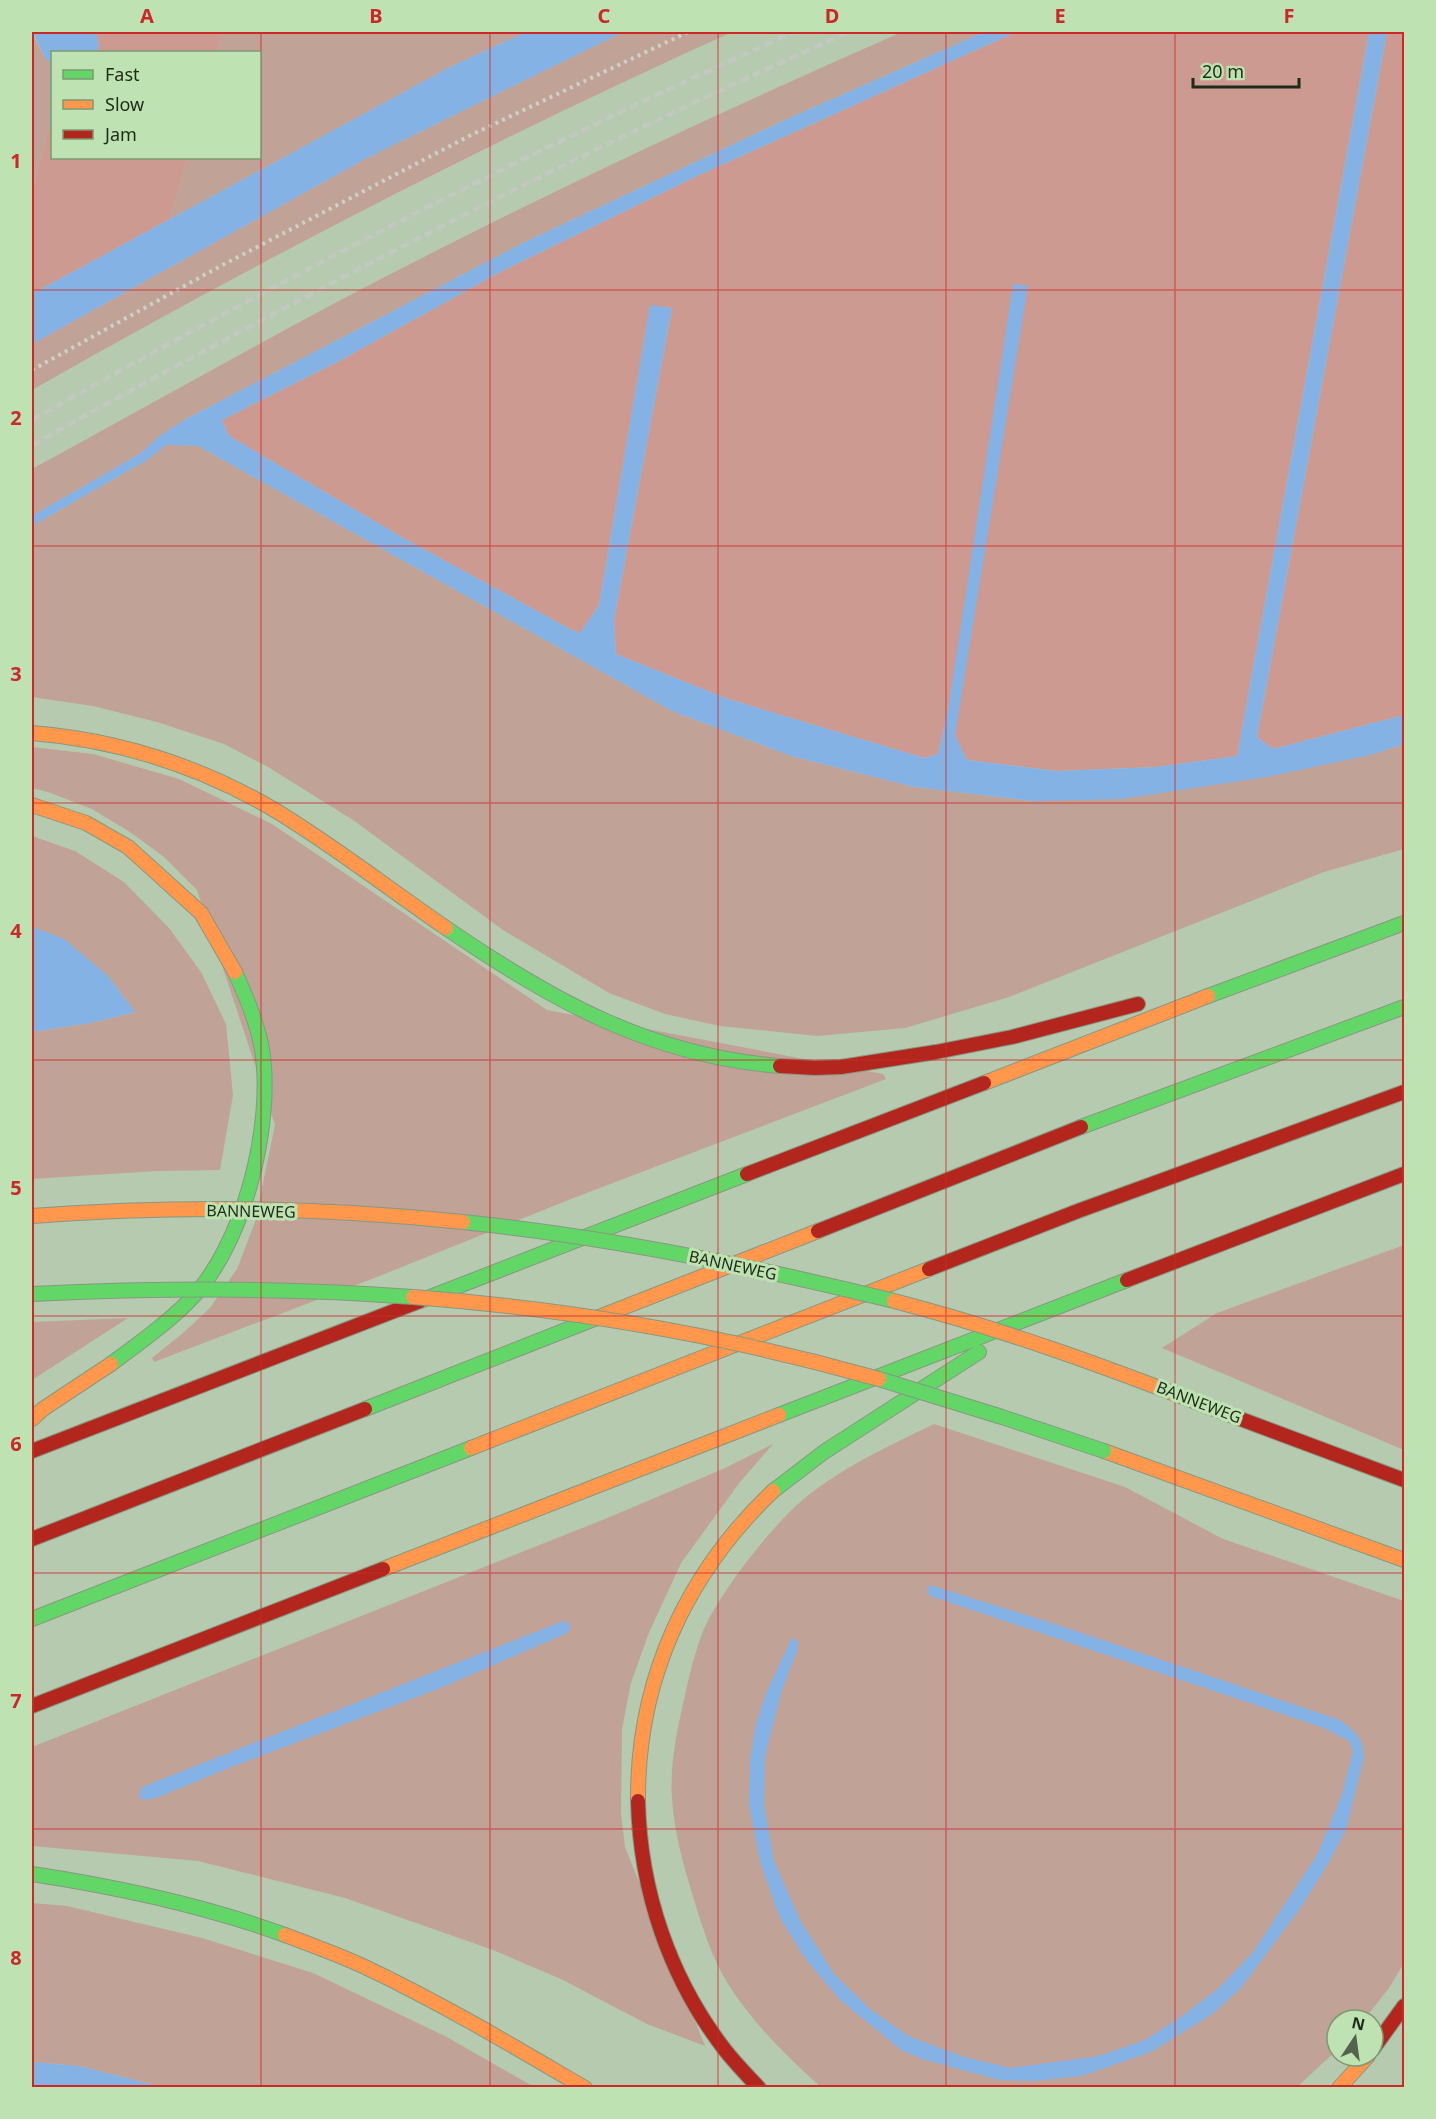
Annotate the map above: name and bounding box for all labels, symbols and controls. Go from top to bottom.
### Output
text: A [140,2,154,29]
text: B [369,2,383,29]
text: C [598,2,611,29]
text: D [825,2,839,29]
text: E [1054,2,1066,29]
text: F [1284,2,1294,29]
legend [51,51,261,159]
scale bar [1193,51,1300,89]
text: 20 m [1202,59,1244,83]
text: Fast [105,62,140,86]
text: Slow [105,92,144,116]
text: Jam [103,122,137,146]
text: 1 [10,147,22,174]
text: 2 [10,404,22,431]
text: 3 [10,660,22,687]
text: 4 [10,917,22,944]
text: 5 [10,1174,22,1201]
street label: BANNEWEG [206,1199,296,1223]
street label: BANNEWEG [687,1245,779,1285]
street label: BANNEWEG [1153,1376,1245,1428]
text: 6 [10,1430,22,1457]
text: 7 [10,1687,22,1714]
text: 8 [10,1944,22,1971]
north arrow [1325,2008,1385,2068]
text: N [1350,2011,1367,2036]

